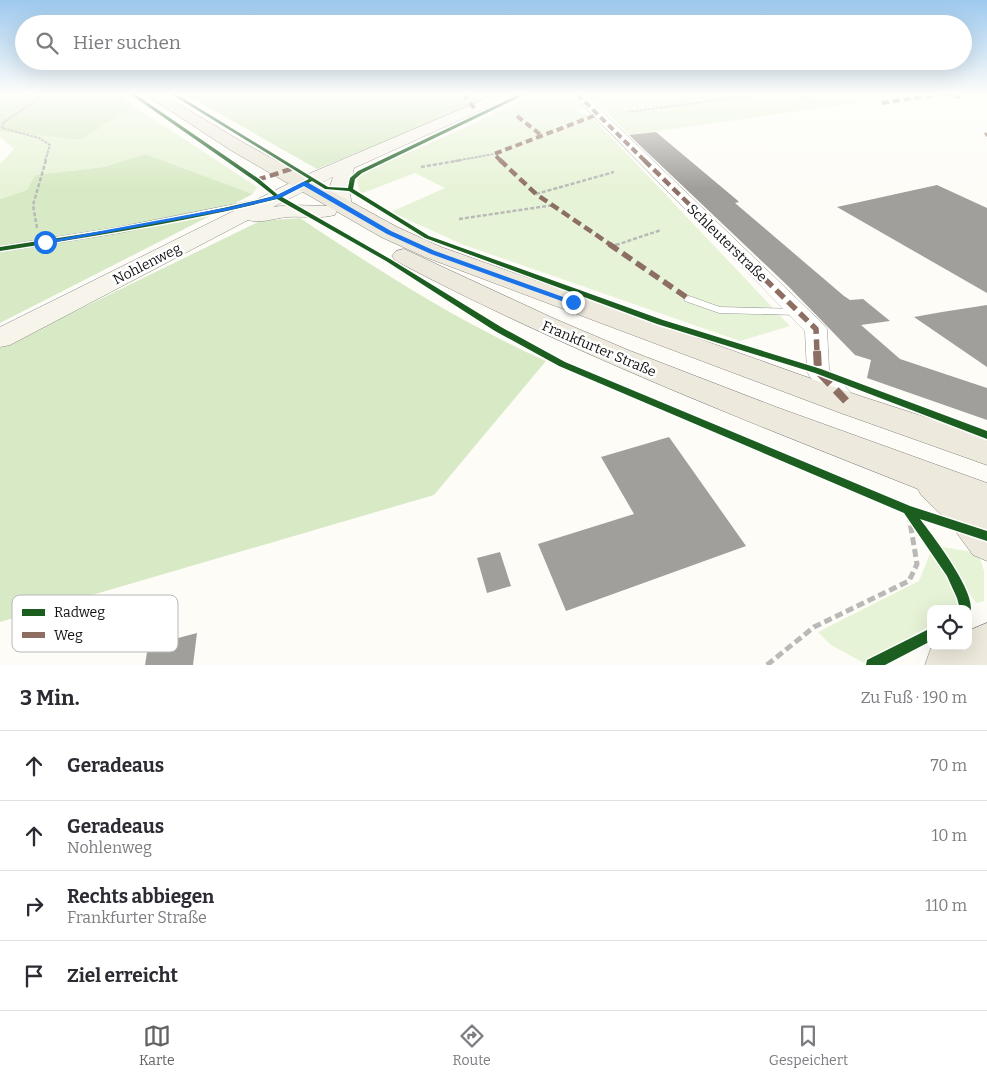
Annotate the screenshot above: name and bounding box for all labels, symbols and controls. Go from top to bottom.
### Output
search box [15,15,972,70]
icon: search [33,29,61,57]
text: Hier suchen [73,31,181,54]
street label: Schleuterstraße [683,201,771,285]
route start [34,231,57,254]
street label: Nohlenweg [110,239,184,288]
route end [562,291,585,314]
street label: Frankfurter Straße [539,317,659,381]
legend [12,595,178,652]
text: Radweg [54,604,105,621]
map controls [927,605,972,650]
button: locate [927,605,972,650]
text: Weg [54,627,83,644]
text: 3 Min. [20,685,80,711]
text: Zu Fuß · 190 m [861,688,967,707]
icon: ahead [20,752,48,780]
text: Geradeaus [67,754,164,777]
text: 70 m [931,756,967,775]
text: Geradeaus [67,815,164,838]
icon: ahead [20,822,48,850]
text: 10 m [932,826,967,845]
text: Nohlenweg [67,838,152,857]
text: Rechts abbiegen [67,885,214,908]
icon: right [20,892,48,920]
text: 110 m [925,896,967,915]
text: Frankfurter Straße [67,908,207,927]
icon: arrive [20,962,48,990]
text: Ziel erreicht [67,964,178,987]
tab: Karte [139,1022,175,1069]
tab: Route [453,1022,491,1069]
tab: Gespeichert [769,1022,848,1069]

